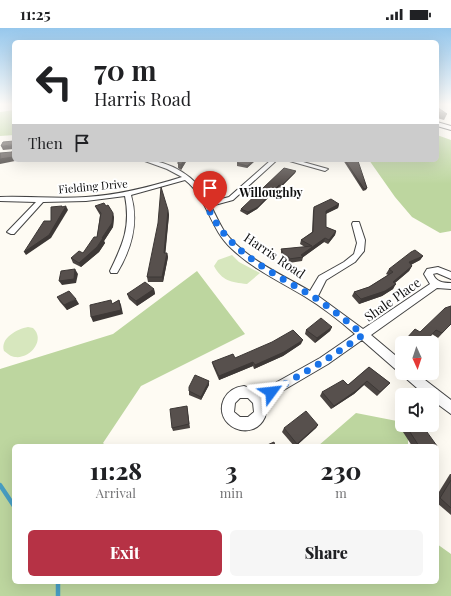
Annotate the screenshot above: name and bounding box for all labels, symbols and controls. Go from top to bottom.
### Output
text: 11:25 [20,4,51,24]
text: 70 m [94,51,157,88]
icon: left [28,56,80,108]
text: Harris Road [94,87,191,111]
icon: arrive [71,132,93,154]
text: Then [28,133,63,153]
pin [193,171,227,212]
street label: Fielding Drive [58,175,129,197]
icon: arrive [199,177,221,199]
district label: Willoughby [238,184,304,200]
street label: Harris Road [241,228,309,282]
street label: Shale Place [360,273,424,325]
north arrow [395,336,439,380]
map controls [395,336,439,432]
position arrow [250,371,292,413]
button: sound [395,388,439,432]
text: 11:28 [90,454,142,486]
text: 3 [225,454,237,486]
text: 230 [321,454,361,486]
text: Arrival [96,484,136,501]
text: min [220,484,243,501]
text: m [335,484,347,501]
button: Exit [28,530,222,576]
button: Share [230,530,423,576]

